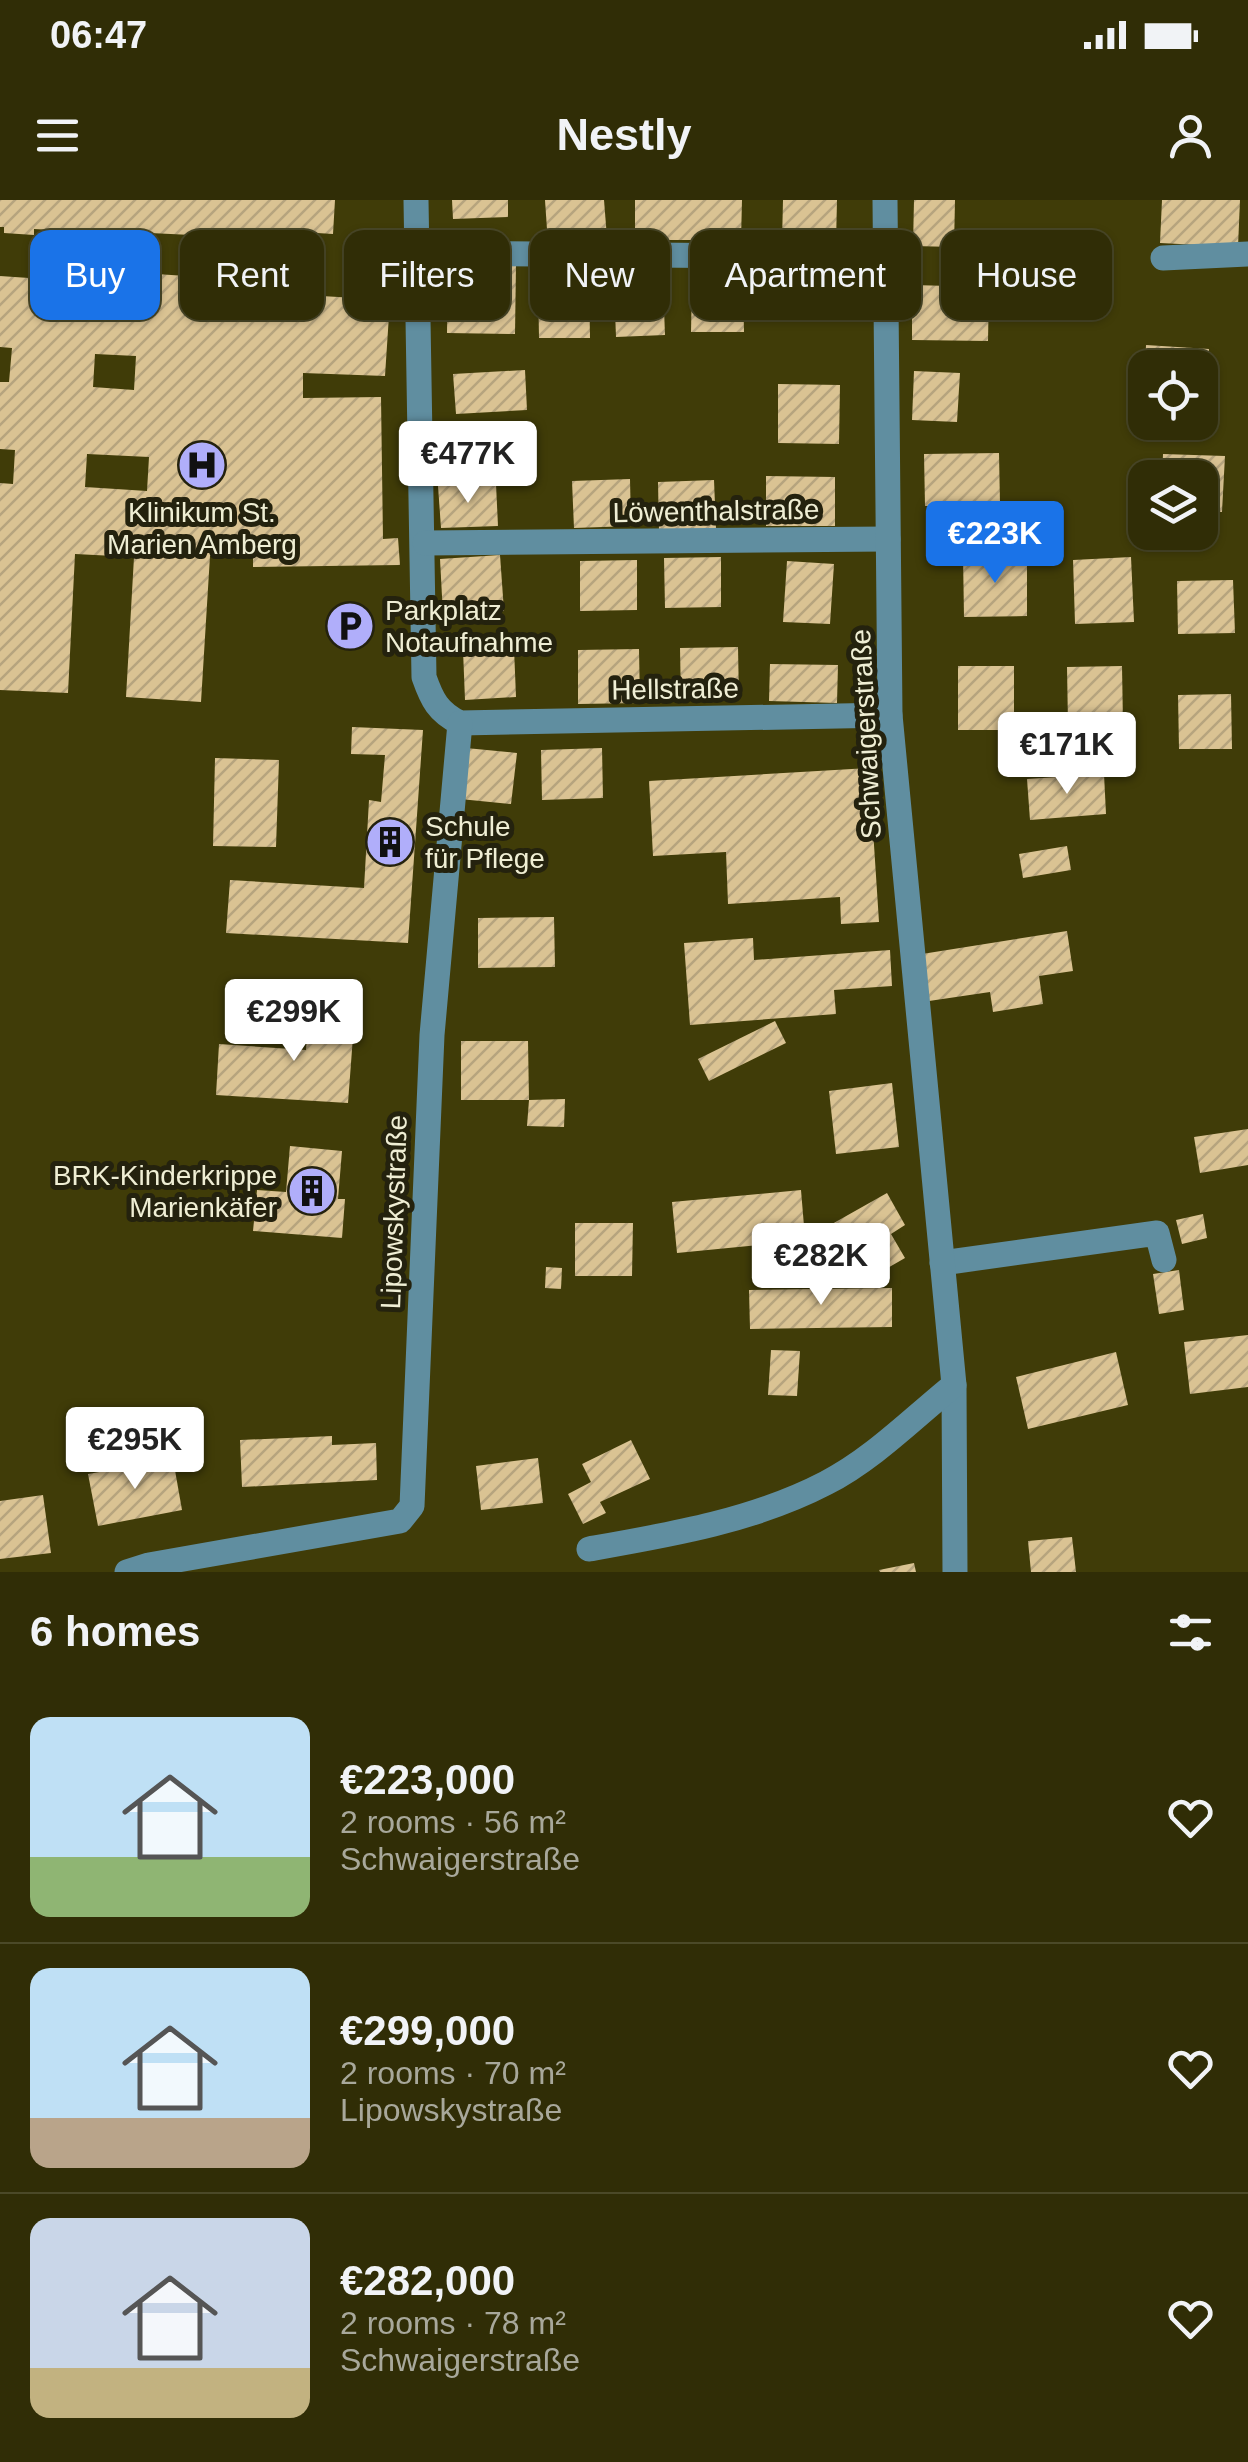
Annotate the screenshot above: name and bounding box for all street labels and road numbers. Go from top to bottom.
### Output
street label: Löwenthalstraße [612,494,820,528]
street label: Schwaigerstraße [845,628,887,840]
street label: Hellstraße [611,672,739,706]
street label: Lipowskystraße [375,1114,413,1310]

